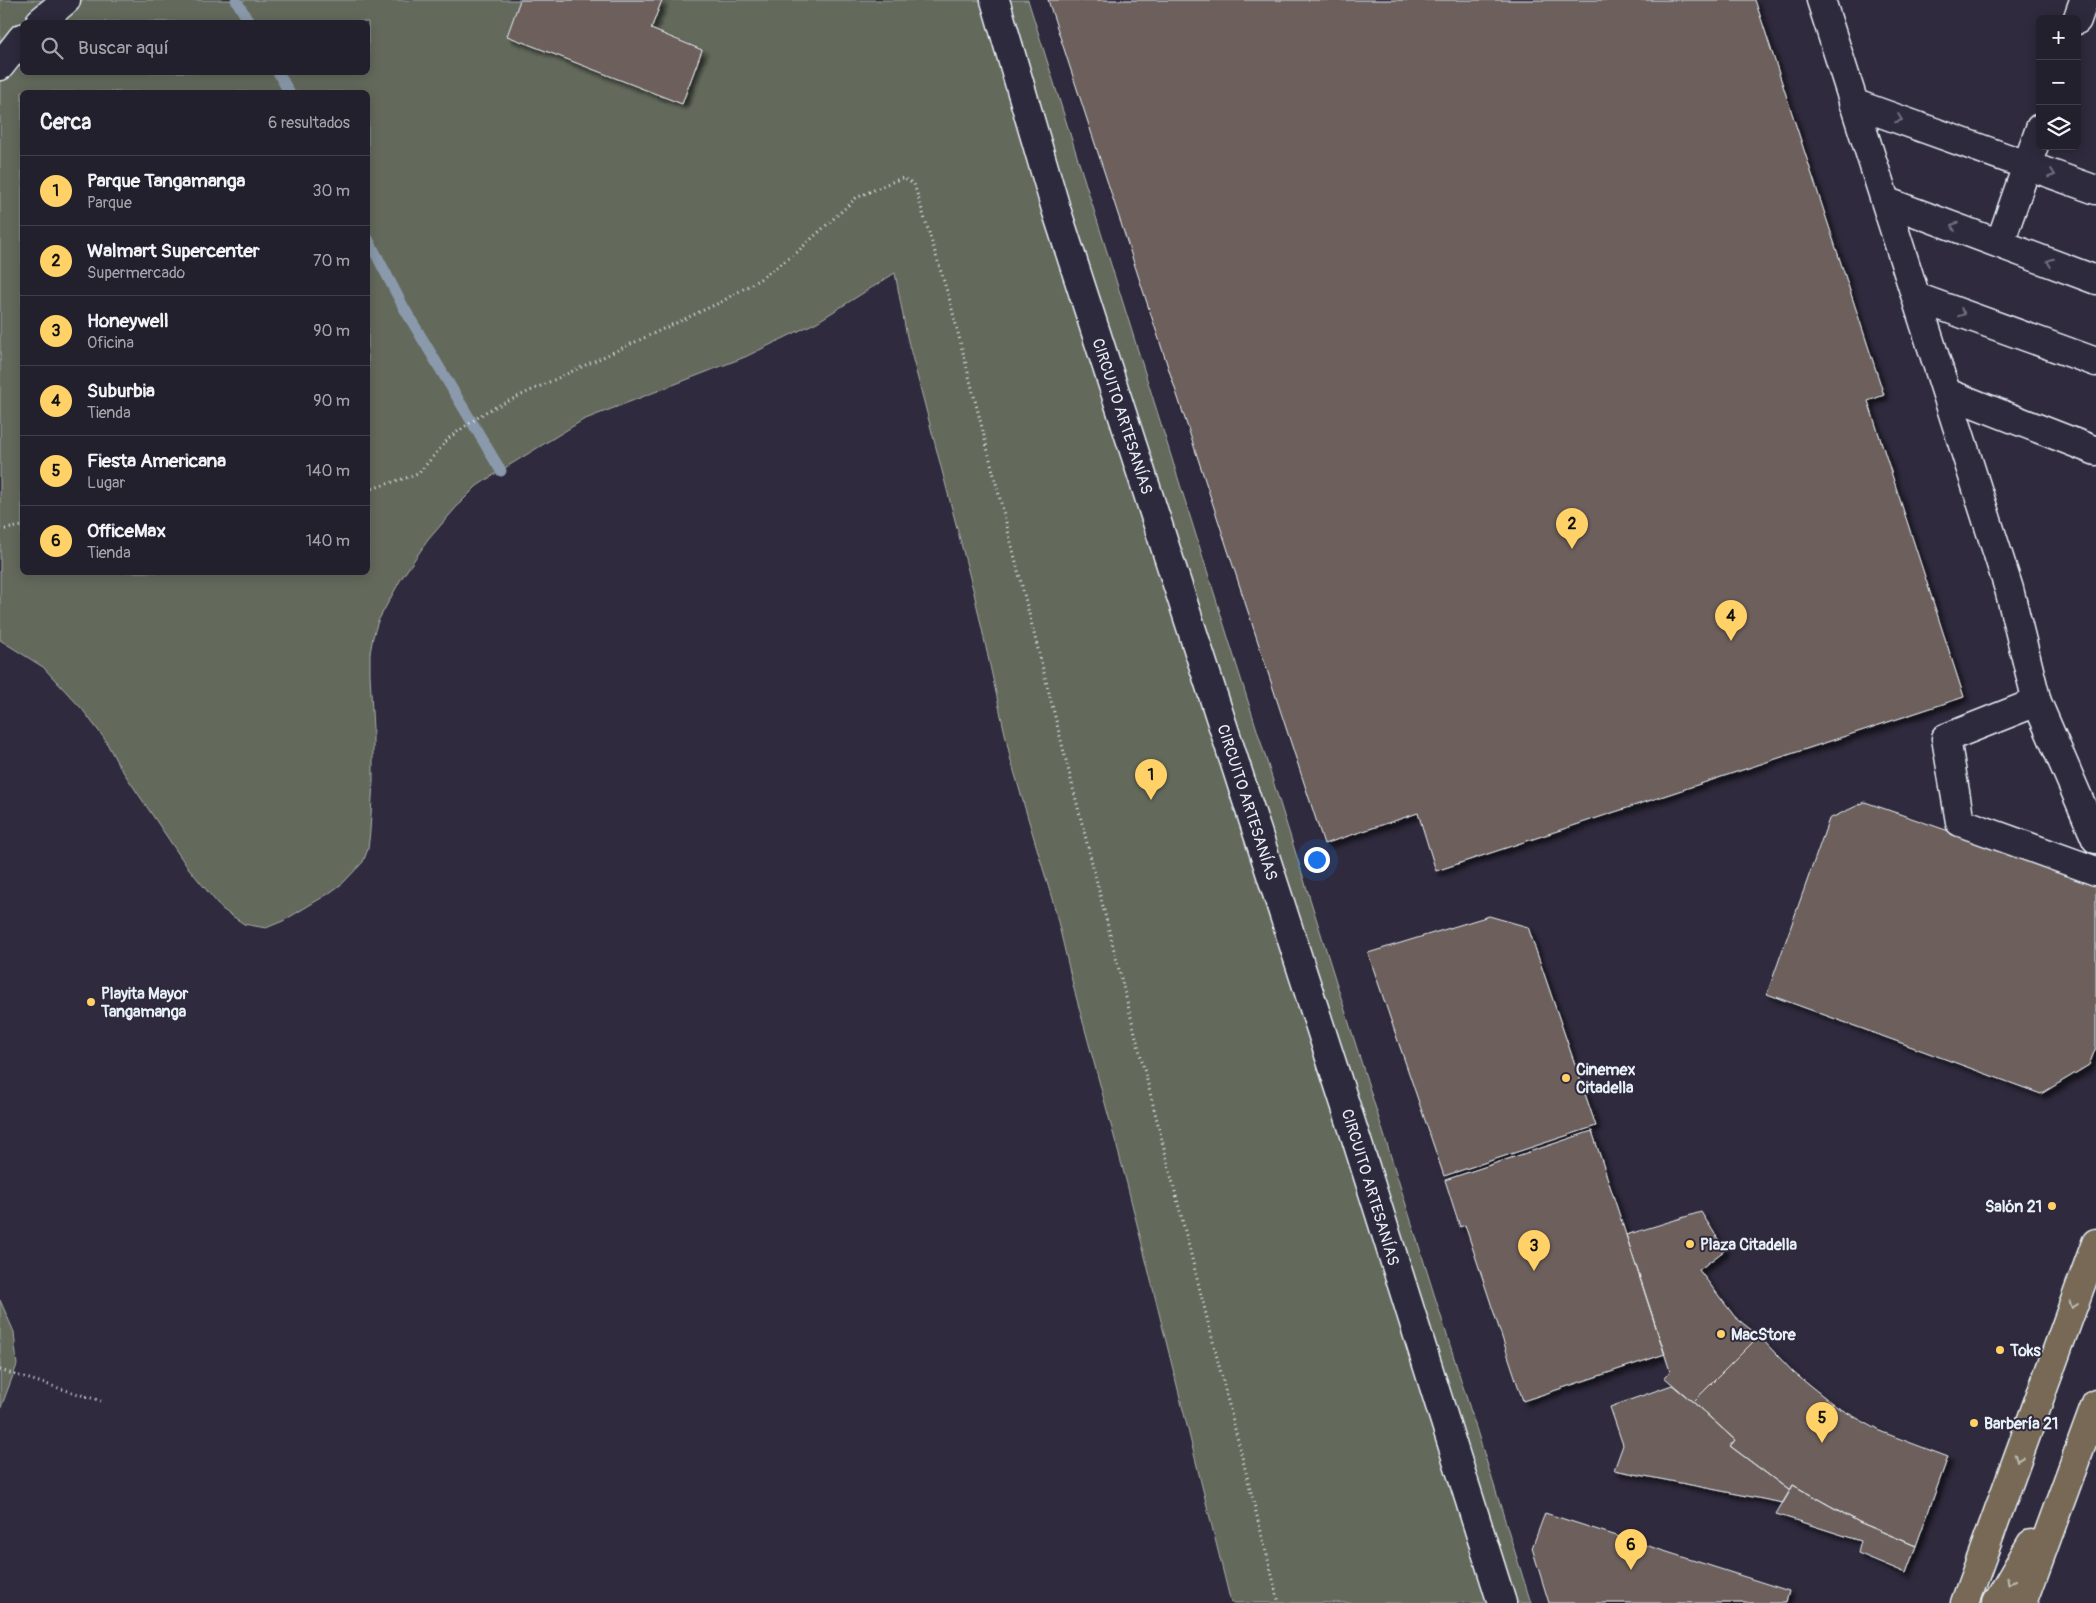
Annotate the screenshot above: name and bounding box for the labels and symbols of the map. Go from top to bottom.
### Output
one-way arrow [1894,113,1903,123]
one-way arrow [2047,168,2056,178]
one-way arrow [1950,222,1959,232]
one-way arrow [2047,258,2055,268]
one-way arrow [1957,307,1965,317]
street label: CIRCUITO ARTESANÍAS [1087,336,1157,497]
pin: 2 [1556,508,1588,549]
pin: 4 [1715,600,1747,641]
street label: CIRCUITO ARTESANÍAS [1212,722,1282,883]
pin: 1 [1135,759,1167,800]
your location [1304,847,1330,873]
place label: Playita Mayor Tangamanga [100,984,189,1022]
marker: Playita Mayor Tangamanga [85,996,97,1008]
place label: Cinemex Citadella [1576,1060,1635,1098]
marker: Cinemex Citadella [1560,1072,1572,1084]
street label: CIRCUITO ARTESANÍAS [1337,1107,1403,1268]
place label: Salón 21 [1985,1197,2042,1217]
marker: Salón 21 [2046,1200,2058,1212]
pin: 3 [1518,1230,1550,1271]
place label: Plaza Citadella [1700,1235,1797,1255]
marker: Plaza Citadella [1684,1238,1696,1250]
one-way arrow [2069,1301,2079,1309]
place label: MacStore [1731,1325,1797,1345]
marker: MacStore [1715,1328,1727,1340]
place label: Toks [2009,1341,2041,1361]
marker: Toks [1994,1344,2006,1356]
pin: 5 [1806,1402,1838,1443]
place label: Barbería 21 [1984,1414,2058,1434]
marker: Barbería 21 [1968,1417,1980,1429]
one-way arrow [2014,1453,2024,1462]
pin: 6 [1615,1529,1647,1570]
one-way arrow [2006,1575,2016,1584]

